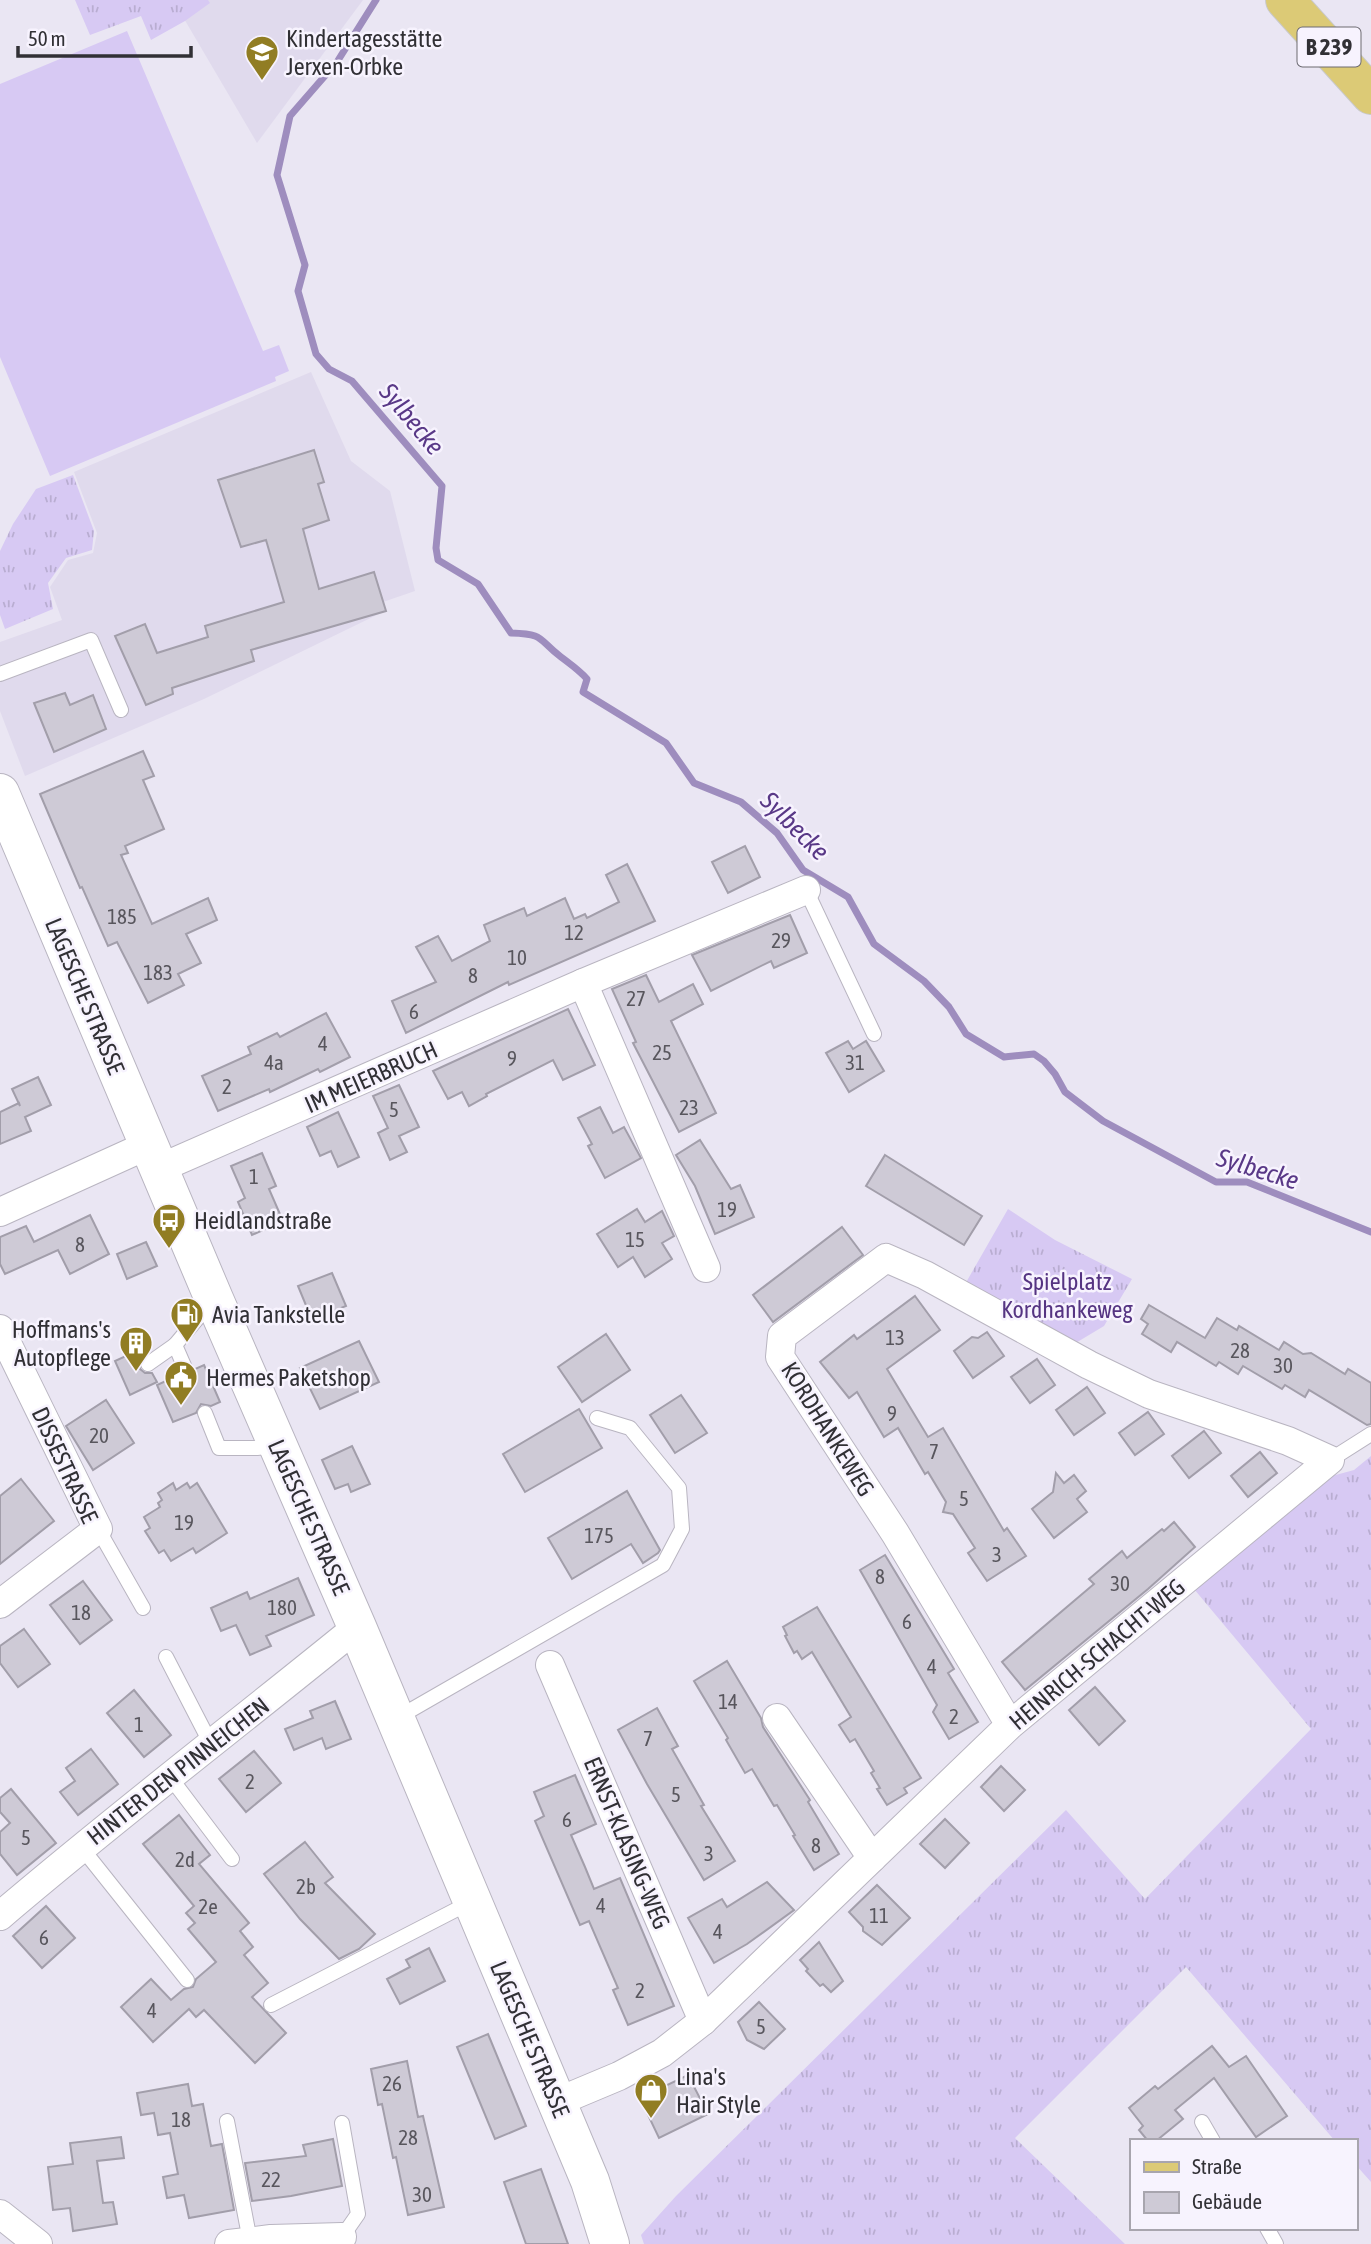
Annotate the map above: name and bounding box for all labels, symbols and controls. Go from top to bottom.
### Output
scale bar [18,14,191,58]
place label: Kindertagesstätte Jerxen-Orbke [286,25,442,80]
text: 50 m [28,26,66,50]
road number: B 239 [1298,28,1360,66]
school or university icon: Kindertagesstätte Jerxen-Orbke [243,33,281,82]
water label: Sylbecke [373,376,451,461]
water label: Sylbecke [754,785,835,866]
house number: 185 [107,904,137,928]
street label: LAGESCHE STRASSE [40,914,130,1078]
house number: 12 [564,920,584,944]
house number: 29 [771,928,791,952]
house number: 10 [507,945,527,969]
house number: 183 [143,960,173,984]
house number: 8 [468,963,478,987]
house number: 27 [626,986,646,1010]
house number: 6 [409,999,419,1023]
house number: 4 [318,1031,328,1055]
street label: IM MEIERBRUCH [300,1036,442,1118]
house number: 25 [652,1040,672,1064]
house number: 9 [507,1046,517,1070]
house number: 4a [264,1050,284,1074]
house number: 31 [845,1050,865,1074]
house number: 2 [222,1074,232,1098]
house number: 23 [679,1095,699,1119]
house number: 5 [389,1097,399,1121]
water label: Sylbecke [1212,1142,1303,1196]
house number: 1 [249,1164,259,1188]
house number: 19 [717,1197,737,1221]
bus stop icon: Heidlandstraße [150,1201,188,1250]
place label: Heidlandstraße [194,1207,332,1234]
house number: 15 [625,1227,645,1251]
house number: 8 [75,1232,85,1256]
park label: Spielplatz Kordhankeweg [1001,1268,1133,1323]
fuel station icon: Avia Tankstelle [168,1295,206,1344]
place label: Avia Tankstelle [212,1301,345,1328]
place label: Hoffmans's Autopflege [12,1316,111,1371]
building icon: Hoffmans's Autopflege [117,1324,155,1373]
house number: 13 [885,1325,905,1349]
house number: 28 [1230,1338,1250,1362]
house number: 30 [1273,1353,1293,1377]
street label: KORDHANKEWEG [776,1357,880,1501]
public building icon: Hermes Paketshop [162,1358,200,1407]
place label: Hermes Paketshop [206,1364,371,1391]
house number: 9 [887,1401,897,1425]
street label: DISSESTRASSE [26,1403,104,1527]
house number: 20 [89,1423,109,1447]
street label: LAGESCHE STRASSE [263,1435,355,1599]
house number: 7 [929,1439,939,1463]
house number: 5 [959,1486,969,1510]
house number: 19 [174,1510,194,1534]
house number: 175 [584,1523,614,1547]
house number: 3 [992,1542,1002,1566]
house number: 8 [875,1564,885,1588]
house number: 30 [1110,1571,1130,1595]
street label: HEINRICH-SCHACHT-WEG [1004,1573,1190,1735]
house number: 180 [267,1595,297,1619]
house number: 18 [71,1600,91,1624]
house number: 6 [902,1609,912,1633]
house number: 4 [927,1654,937,1678]
house number: 14 [718,1689,738,1713]
street label: HINTER DEN PINNEICHEN [82,1692,274,1850]
house number: 2 [949,1704,959,1728]
house number: 1 [134,1712,144,1736]
house number: 7 [643,1726,653,1750]
street label: ERNST-KLASING-WEG [579,1753,675,1933]
house number: 2 [245,1769,255,1793]
house number: 5 [671,1782,681,1806]
house number: 6 [562,1807,572,1831]
house number: 5 [21,1825,31,1849]
house number: 8 [811,1833,821,1857]
house number: 3 [704,1841,714,1865]
house number: 2d [175,1847,195,1871]
house number: 2b [296,1874,316,1898]
house number: 4 [596,1893,606,1917]
house number: 2e [198,1894,218,1918]
house number: 11 [869,1903,889,1927]
house number: 4 [713,1919,723,1943]
house number: 6 [39,1925,49,1949]
street label: LAGESCHE STRASSE [485,1957,575,2121]
house number: 2 [635,1978,645,2002]
house number: 4 [147,1998,157,2022]
house number: 5 [756,2014,766,2038]
place label: Lina's Hair Style [676,2063,761,2118]
house number: 26 [382,2071,402,2095]
shop icon: Lina's Hair Style [632,2071,670,2120]
house number: 18 [171,2107,191,2131]
house number: 28 [398,2125,418,2149]
legend [1130,2139,1357,2230]
text: Straße [1192,2154,1242,2178]
house number: 22 [261,2167,281,2191]
house number: 30 [412,2182,432,2206]
text: Gebäude [1192,2189,1262,2213]

